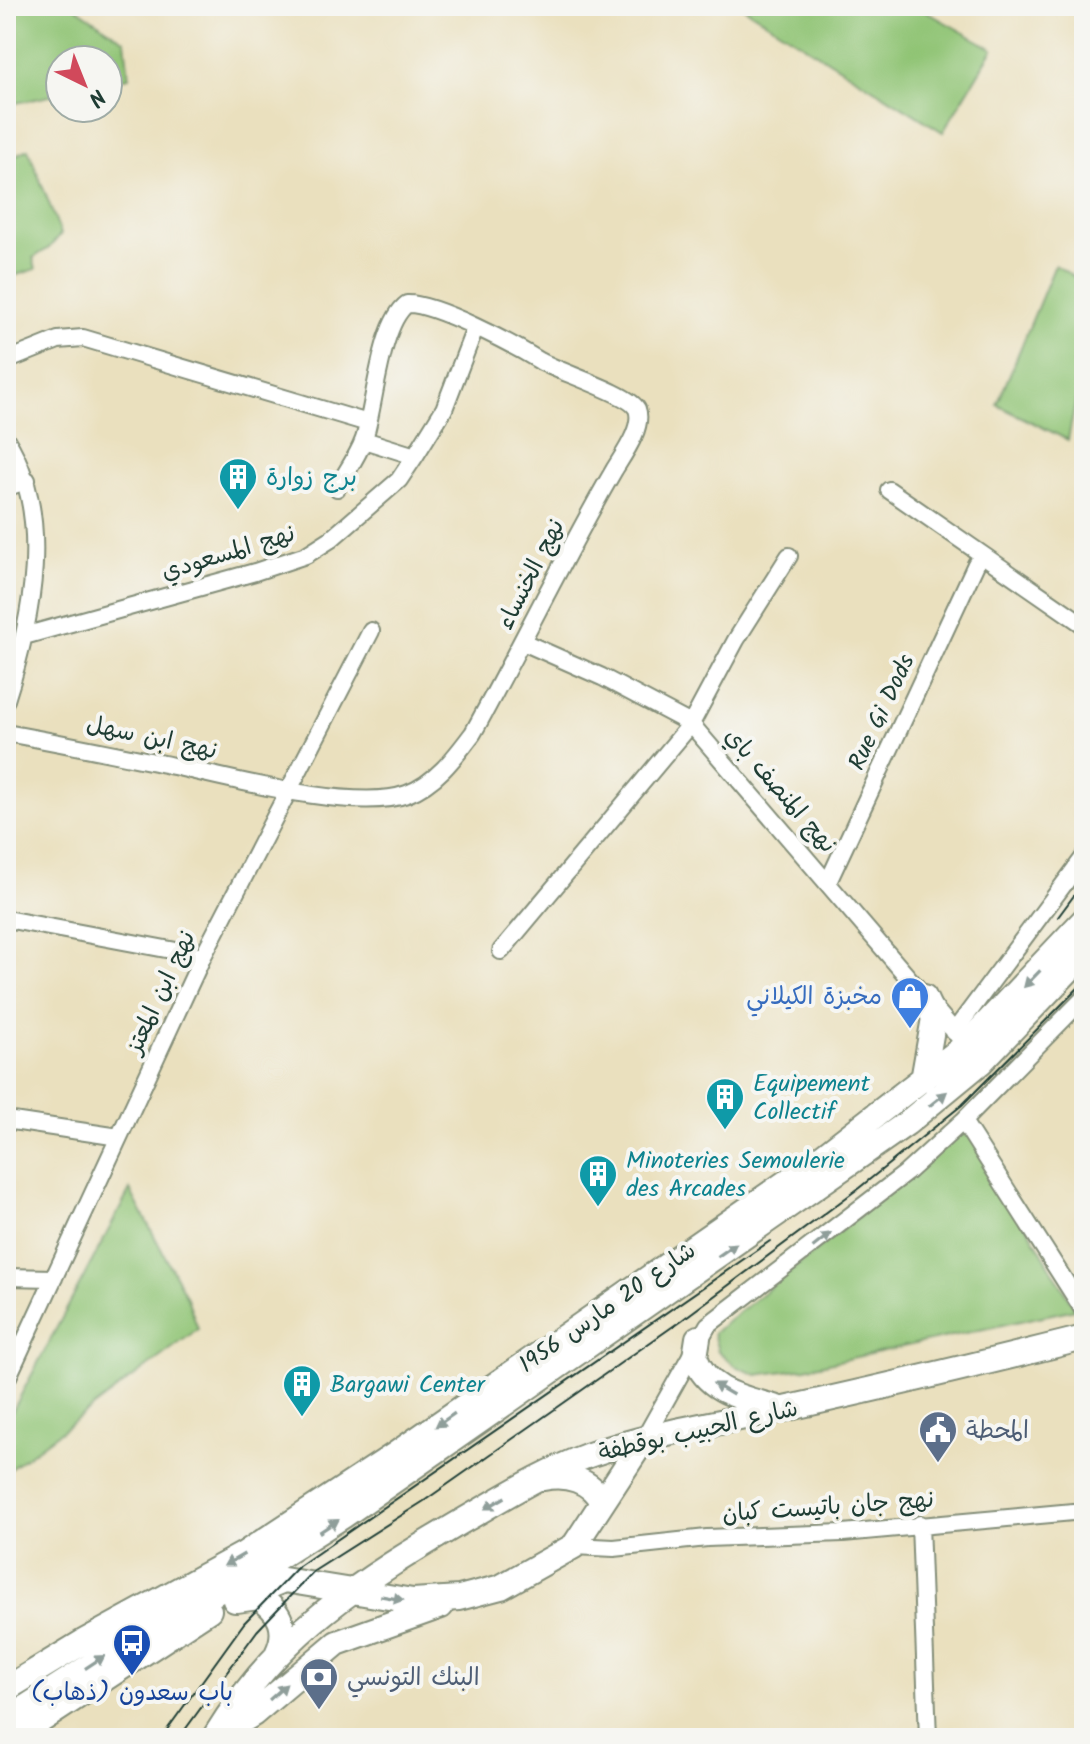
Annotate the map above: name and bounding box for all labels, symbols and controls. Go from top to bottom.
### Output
north arrow [44,44,124,124]
text: N [79,79,113,114]
building icon: برج زوارة [217,456,259,511]
place label: برج زوارة [266,459,357,498]
street label: نهج الخنساء [487,512,576,637]
street label: نهج المسعودي [157,515,300,592]
street label: Rue Gi Dods [838,648,926,777]
street label: نهج ابن سهل [83,706,221,771]
street label: نهج المنصف باي [714,719,846,863]
street label: نهج ابن المعتز [115,924,207,1063]
one-way arrow [1024,969,1042,988]
shop icon: مخبزة الكيلاني [889,975,931,1030]
place label: مخبزة الكيلاني [746,978,882,1017]
place label: Equipement Collectif [753,1065,871,1132]
building icon: Equipement Collectif [704,1076,746,1131]
one-way arrow [928,1091,948,1107]
place label: Minoteries Semoulerie des Arcades [626,1142,845,1209]
building icon: Minoteries Semoulerie des Arcades [577,1153,619,1208]
street label: شارع 20 مارس 1956 [511,1232,705,1384]
one-way arrow [812,1232,832,1248]
one-way arrow [716,1243,737,1258]
building icon: Bargawi Center [281,1363,323,1418]
place label: Bargawi Center [330,1366,487,1405]
one-way arrow [712,1382,734,1396]
street label: شارع الحبيب بوقطفة [595,1390,802,1473]
public building icon: المحطة [917,1409,959,1464]
one-way arrow [435,1412,456,1427]
place label: المحطة [966,1412,1029,1451]
street label: نهج جان باتيست كبان [721,1481,935,1534]
one-way arrow [484,1496,507,1510]
one-way arrow [318,1519,340,1533]
one-way arrow [223,1553,245,1567]
one-way arrow [380,1593,405,1605]
bus stop icon: باب سعدون (ذهاب) [111,1622,153,1677]
one-way arrow [84,1655,105,1670]
bank icon: البنك التونسي [298,1656,340,1711]
place label: البنك التونسي [347,1659,480,1698]
place label: باب سعدون (ذهاب) [31,1674,233,1713]
one-way arrow [267,1684,287,1701]

